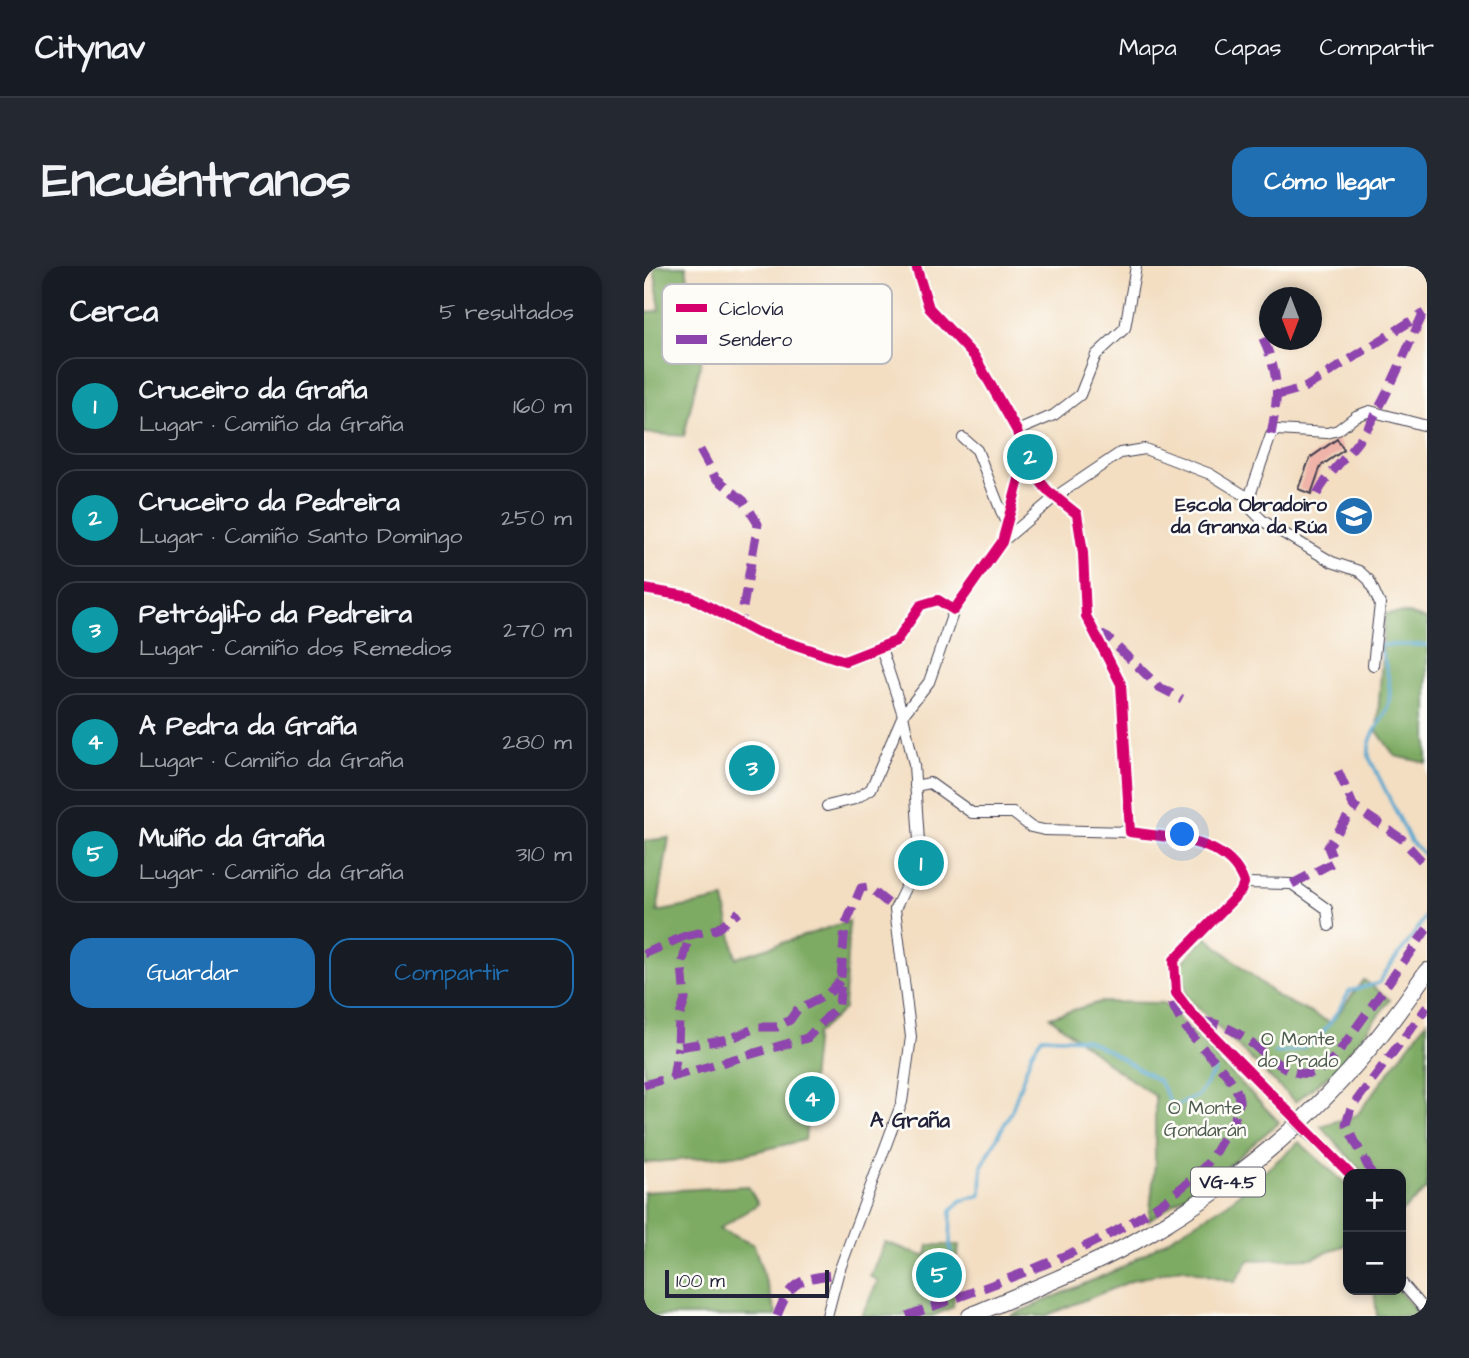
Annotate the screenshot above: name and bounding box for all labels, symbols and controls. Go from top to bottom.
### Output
text: Citynav [35,25,145,71]
text: Mapa [1119,31,1177,65]
text: Capas [1215,31,1281,65]
text: Compartir [1319,31,1434,65]
button: Cómo llegar [1232,147,1427,217]
text: Encuéntranos [42,148,351,216]
legend [662,284,892,364]
north arrow [1259,287,1322,350]
text: Cerca [70,291,158,333]
text: 5 resultados [439,296,574,328]
text: Ciclovía [719,296,784,323]
text: Sendero [719,327,792,354]
text: Cruceiro da Graña [139,372,368,408]
text: 1 [94,390,96,422]
text: 160 m [513,390,572,422]
text: Lugar · Camiño da Graña [139,408,404,440]
pin: 2 [1007,431,1053,483]
text: Cruceiro da Pedreira [139,484,400,520]
place label: Escola Obradoiro da Granxa da Rúa [1170,492,1327,541]
school or university icon: Escola Obradoiro da Granxa da Rúa [1333,495,1375,537]
text: 2 [88,502,102,534]
text: 250 m [501,502,572,534]
text: Lugar · Camiño Santo Domingo [139,520,462,552]
text: Petróglifo da Pedreira [139,596,412,632]
text: 3 [89,614,101,646]
text: 270 m [503,614,572,646]
text: Lugar · Camiño dos Remedios [139,632,452,664]
text: A Pedra da Graña [139,708,357,744]
text: 4 [87,726,103,758]
text: 280 m [502,726,572,758]
pin: 3 [729,742,775,794]
text: Lugar · Camiño da Graña [139,744,404,776]
your location [1165,817,1199,851]
text: Muíño da Graña [139,820,324,856]
pin: 1 [898,837,944,889]
text: 5 [87,838,103,870]
text: 310 m [516,838,572,870]
text: Lugar · Camiño da Graña [139,856,404,888]
button: Guardar [70,938,315,1008]
button: Compartir [329,938,574,1008]
park label: O Monte do Prado [1258,1026,1339,1075]
pin: 4 [789,1073,835,1125]
park label: O Monte Gondarán [1164,1095,1246,1144]
district label: A Graña [870,1106,950,1135]
road number: VG-4.5 [1191,1168,1265,1197]
map controls [1343,1169,1406,1295]
button: + [1343,1169,1406,1232]
button: − [1343,1232,1406,1295]
pin: 5 [916,1249,962,1301]
scale bar [665,1267,830,1299]
text: 100 m [676,1268,725,1295]

